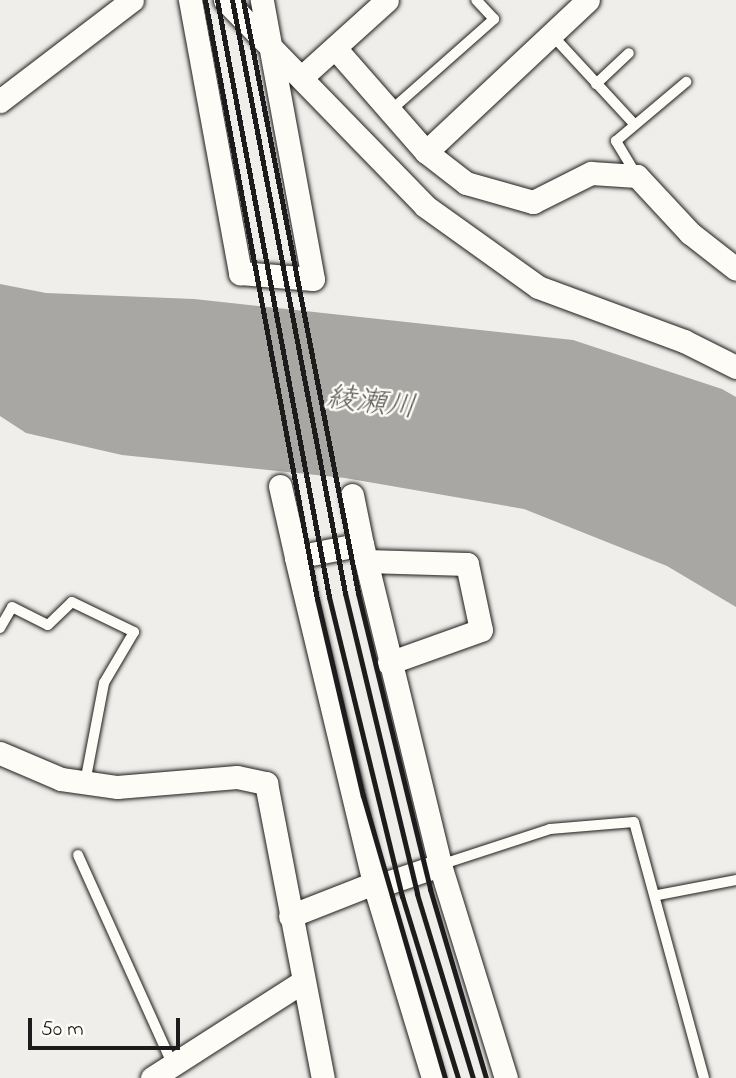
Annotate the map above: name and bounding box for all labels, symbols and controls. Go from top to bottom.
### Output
water label: 綾瀬川 [324,381,418,427]
scale bar [32,1004,184,1048]
text: 50 m [41,1015,84,1045]

